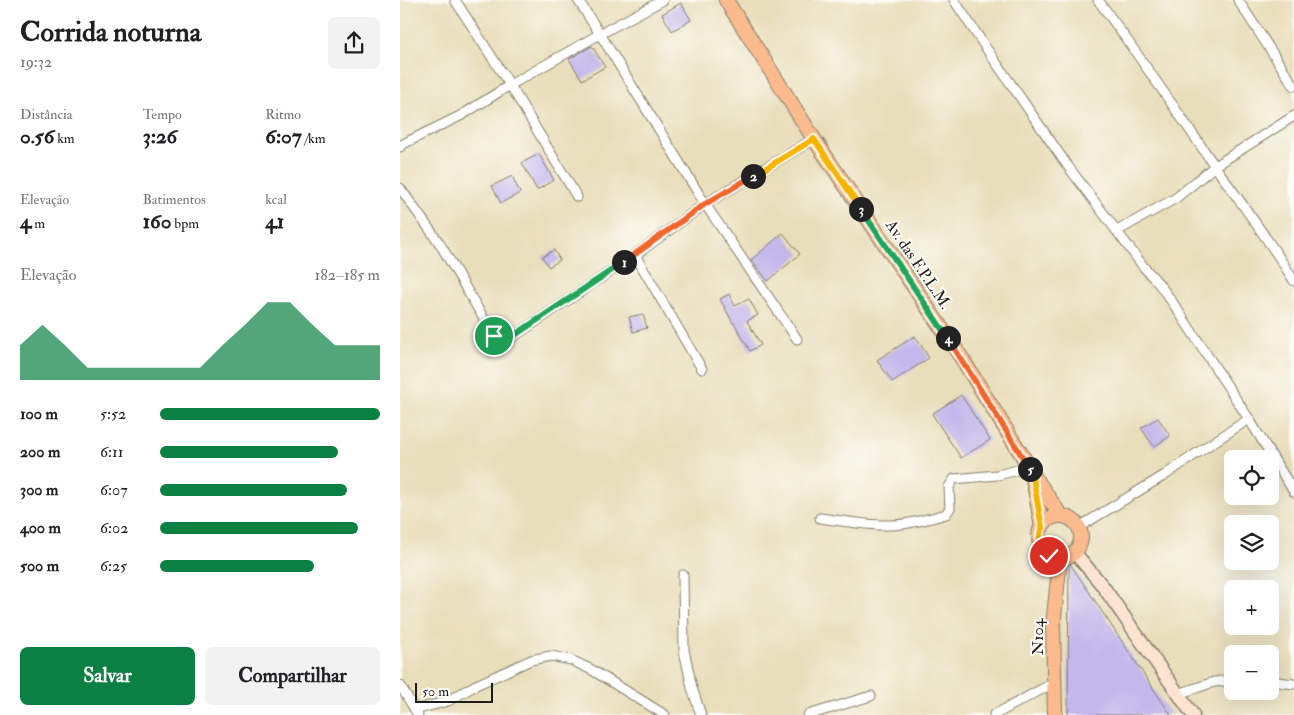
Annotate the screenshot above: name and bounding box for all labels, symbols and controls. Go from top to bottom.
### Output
text: Corrida noturna [20,15,201,50]
button: share [328,17,380,69]
text: 19:32 [20,52,52,72]
text: Distância [20,106,73,123]
text: Tempo [143,106,182,123]
text: Ritmo [265,106,301,123]
text: 0.56 [20,123,54,150]
text: 3:26 [143,123,177,150]
text: 6:07 [265,123,302,150]
text: km [54,130,75,147]
text: /km [302,130,326,147]
pin: 2 [740,164,766,188]
text: 2 [750,168,757,185]
text: Elevação [20,191,69,208]
text: Batimentos [143,191,206,208]
text: kcal [265,191,287,208]
pin: 3 [848,196,874,222]
text: 3 [859,201,864,218]
text: 4 [20,208,31,235]
text: 160 [143,208,171,235]
text: 41 [265,208,284,235]
text: m [31,215,45,232]
text: bpm [171,215,199,232]
street label: Av. das F.P.L.M. [880,215,955,313]
pin: 1 [612,250,636,274]
text: 1 [622,254,627,271]
text: Elevação [20,265,76,285]
text: 182–185 m [315,265,380,285]
pin [473,315,515,357]
icon: arrive [480,322,508,350]
pin: 4 [936,326,960,350]
text: 4 [945,330,952,347]
text: 100 m [20,404,58,424]
text: 5:52 [100,404,126,424]
text: 200 m [20,442,60,462]
text: 6:11 [100,442,123,462]
map controls [1224,450,1279,700]
button: locate [1224,450,1279,505]
pin: 5 [1018,456,1042,482]
text: 5 [1027,461,1034,478]
text: 300 m [20,480,58,500]
text: 6:07 [100,480,128,500]
button: layers [1224,515,1279,570]
text: 400 m [20,518,61,538]
text: 6:02 [100,518,128,538]
pin [1028,535,1070,577]
icon: check [1035,542,1063,570]
text: 500 m [20,556,59,576]
text: 6:25 [100,556,127,576]
button: + [1224,580,1279,635]
street label: N104 [1028,617,1048,655]
button: − [1224,645,1279,700]
button: Salvar [20,647,195,705]
button: Compartilhar [205,647,380,705]
scale bar [415,680,492,703]
text: 50 m [422,683,449,700]

